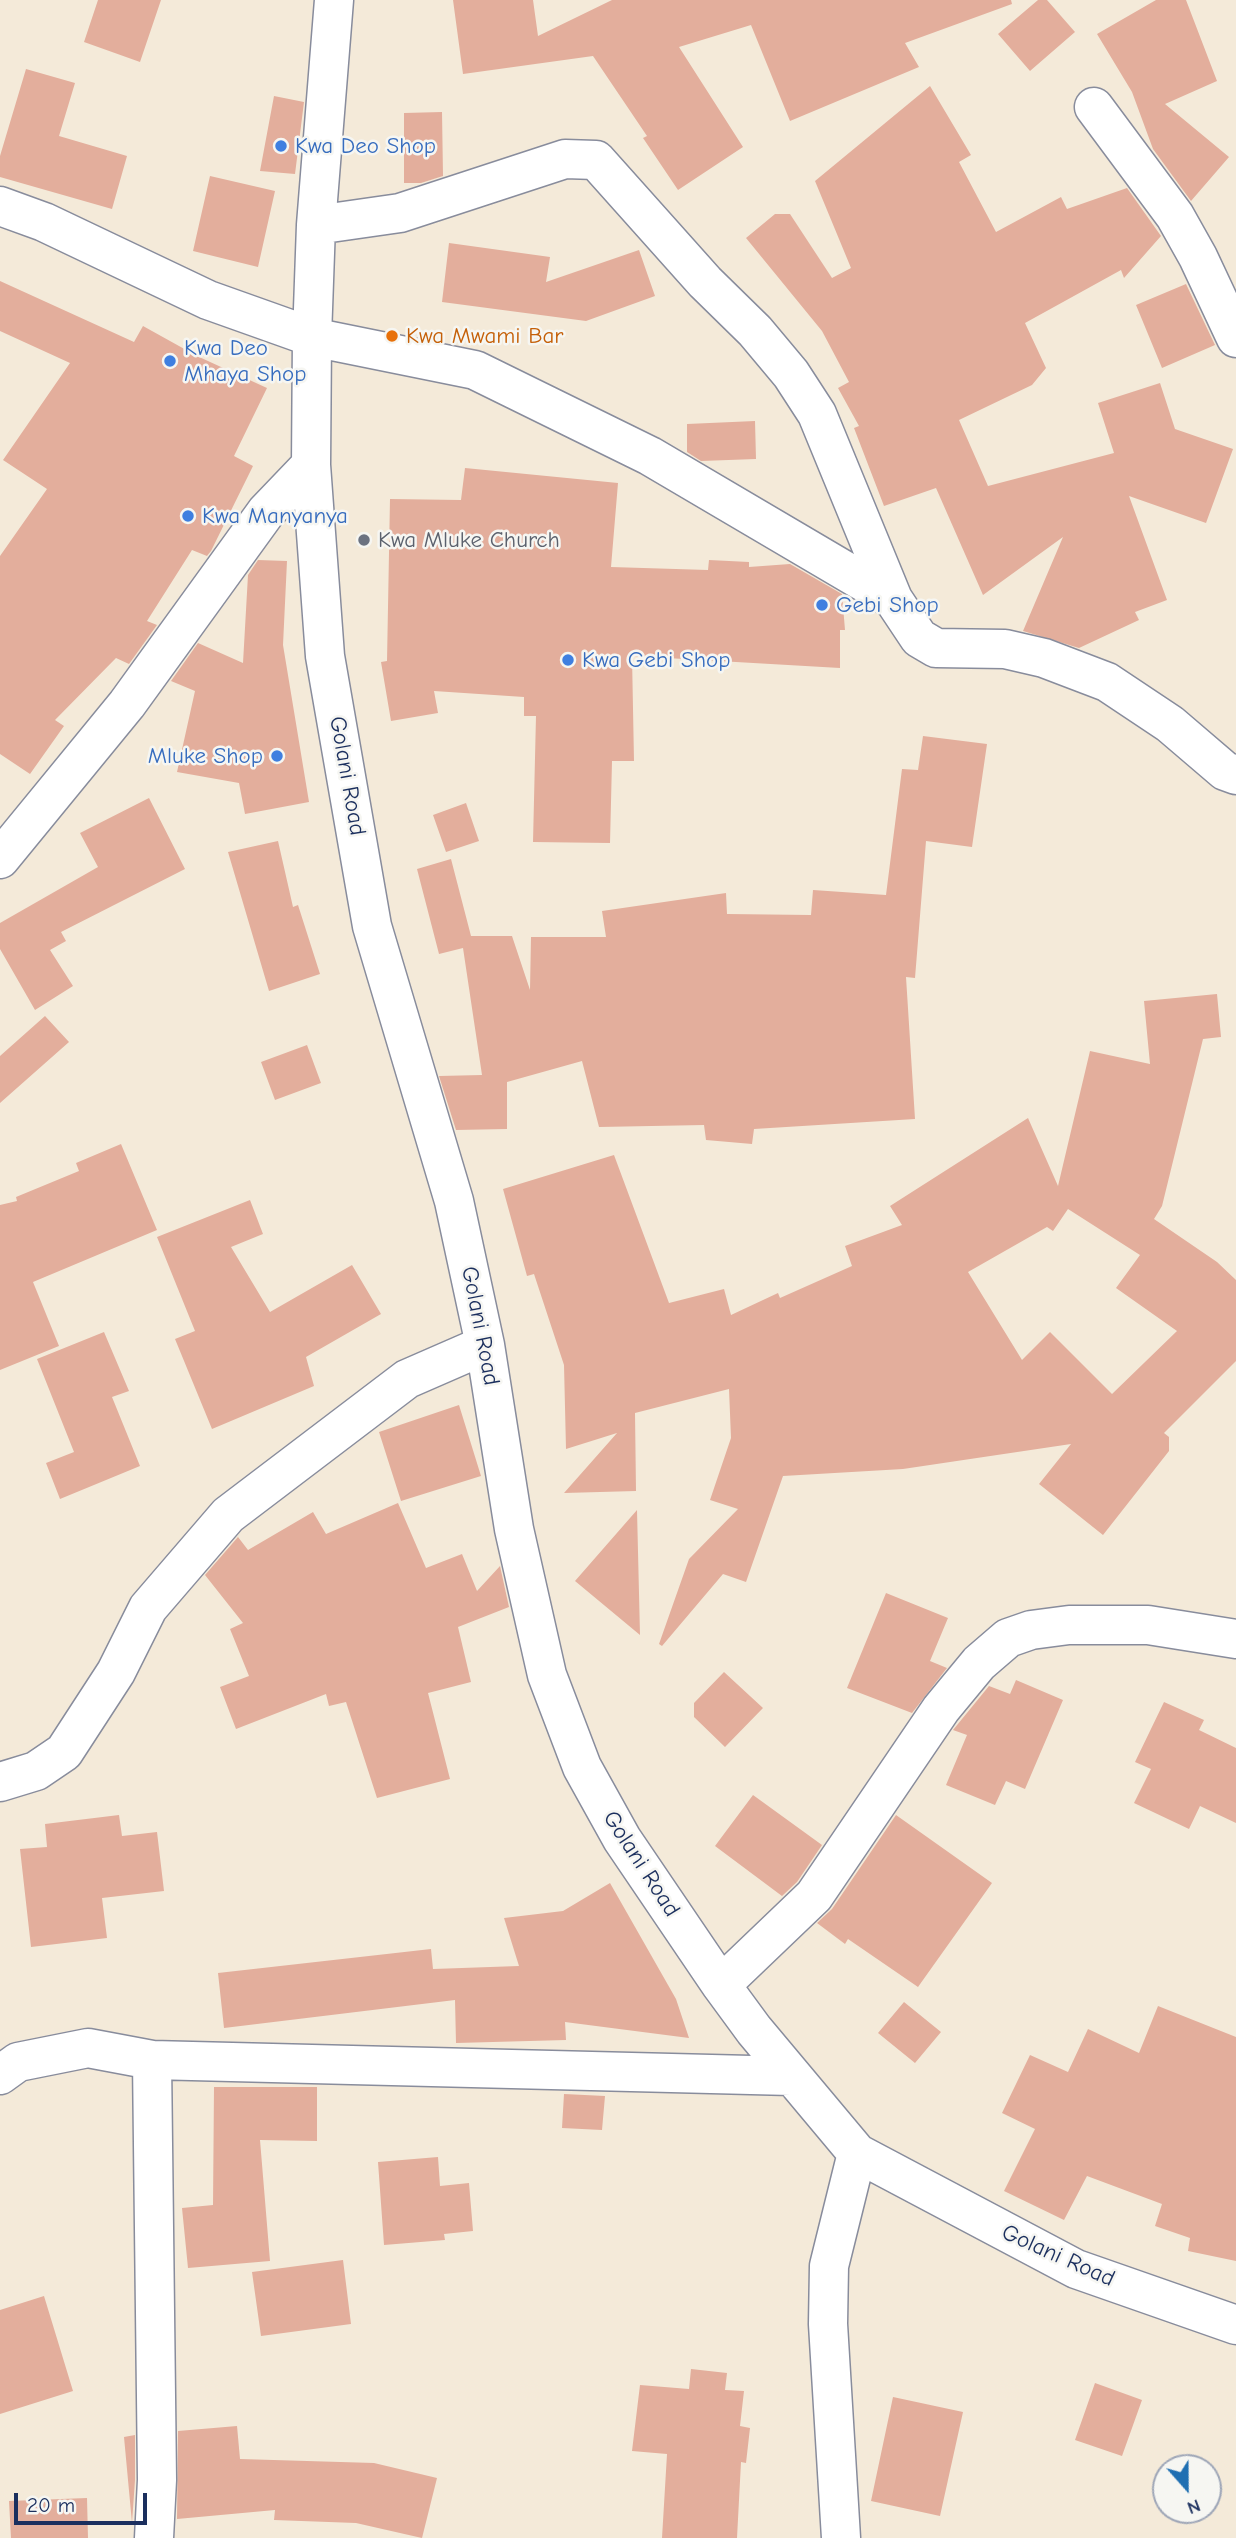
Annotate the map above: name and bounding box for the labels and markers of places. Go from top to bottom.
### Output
place label: Kwa Deo Shop [295,132,436,160]
marker: Kwa Deo Shop [273,138,289,154]
place label: Kwa Mwami Bar [406,322,563,350]
marker: Kwa Mwami Bar [384,328,400,344]
place label: Kwa Deo Mhaya Shop [184,334,306,388]
marker: Kwa Deo Mhaya Shop [162,353,178,369]
place label: Kwa Manyanya [202,502,348,530]
marker: Kwa Manyanya [180,508,196,524]
place label: Kwa Mluke Church [378,526,560,554]
marker: Kwa Mluke Church [356,532,372,548]
place label: Gebi Shop [836,591,939,619]
marker: Gebi Shop [814,597,830,613]
place label: Kwa Gebi Shop [582,646,730,674]
marker: Kwa Gebi Shop [560,652,576,668]
place label: Mluke Shop [148,742,263,770]
marker: Mluke Shop [269,748,285,764]

